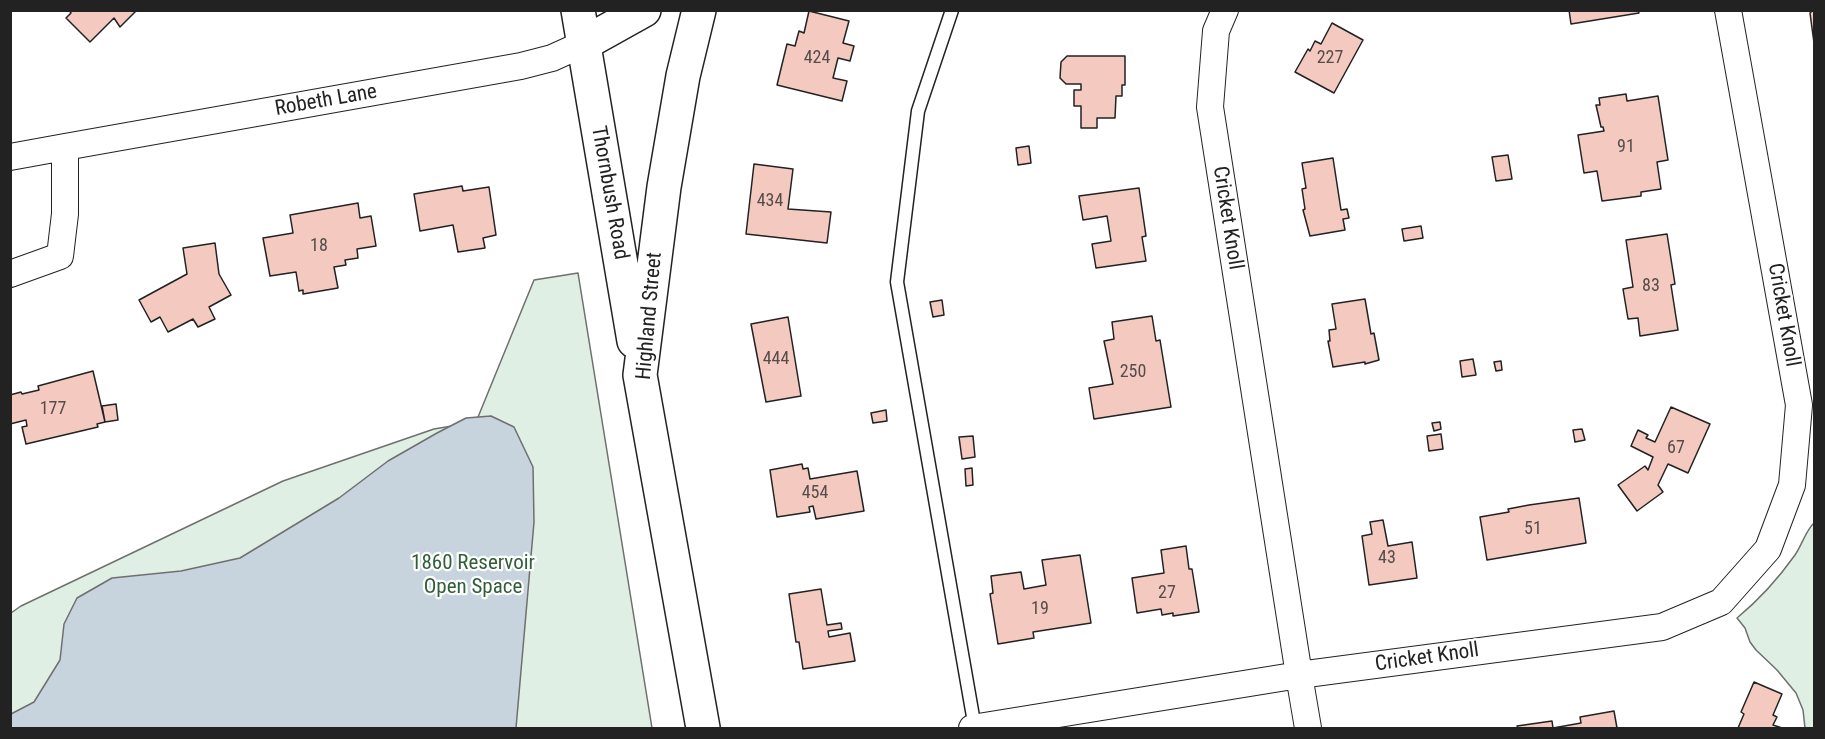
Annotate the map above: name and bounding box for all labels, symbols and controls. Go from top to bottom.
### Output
house number: 424 [804,47,830,69]
house number: 227 [1317,47,1343,69]
street label: Robeth Lane [273,80,379,122]
street label: Thornbush Road [585,124,633,262]
house number: 91 [1617,136,1635,158]
street label: Cricket Knoll [1206,164,1248,272]
house number: 434 [757,190,783,212]
house number: 18 [310,235,328,257]
street label: Highland Street [632,251,668,381]
street label: Cricket Knoll [1762,261,1804,369]
house number: 83 [1642,275,1660,297]
house number: 444 [763,348,789,370]
house number: 250 [1120,361,1146,383]
house number: 177 [40,398,66,420]
house number: 67 [1667,437,1685,459]
house number: 454 [802,482,828,504]
house number: 51 [1524,518,1542,540]
house number: 43 [1378,547,1396,569]
park label: 1860 Reservoir Open Space [411,551,535,601]
house number: 27 [1158,582,1176,604]
house number: 19 [1031,598,1049,620]
street label: Cricket Knoll [1373,638,1481,678]

